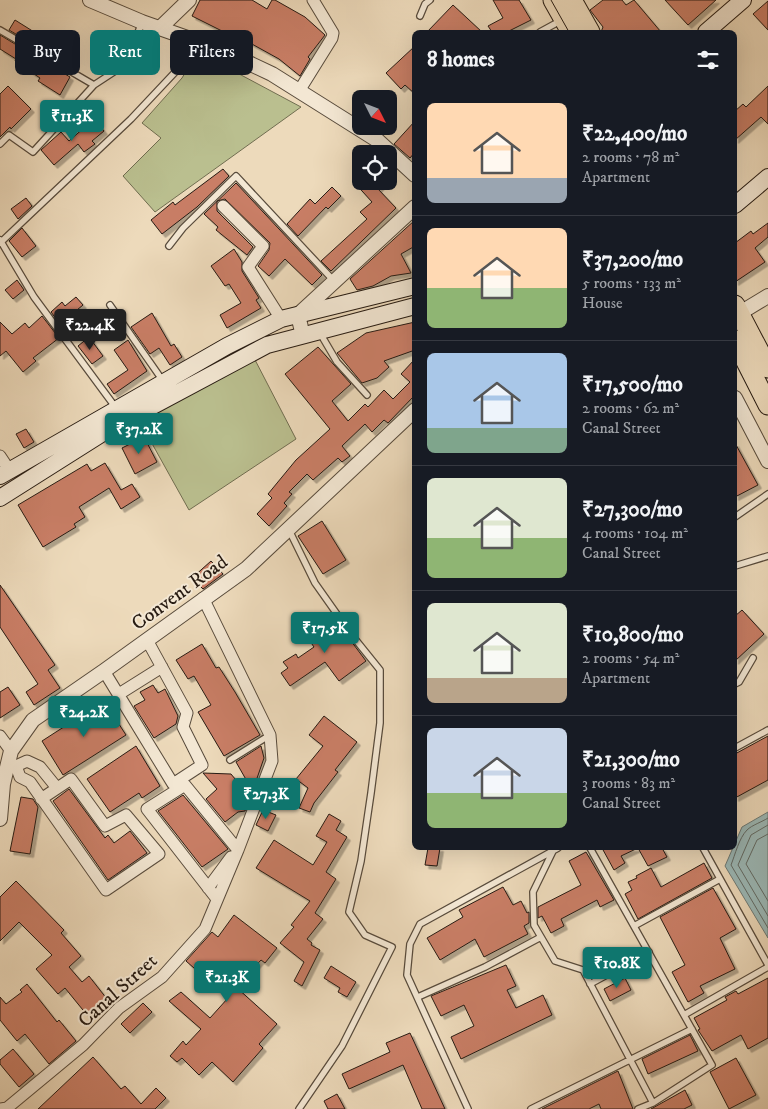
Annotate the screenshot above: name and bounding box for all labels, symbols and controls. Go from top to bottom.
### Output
chip: Buy [15,30,80,75]
chip: Rent [90,30,160,75]
chip: Filters [170,30,253,75]
icon: filters [694,46,722,74]
text: 8 homes [427,47,495,73]
north arrow [352,90,398,135]
map controls [352,90,397,190]
pin: ₹11.3K [31,100,113,142]
text: ₹11.3K [51,106,93,126]
text: ₹22,400/mo [582,121,687,147]
icon: home [467,123,527,183]
button: locate [352,145,397,190]
text: 2 rooms · 78 m² [582,147,679,167]
text: Apartment [582,167,650,187]
text: ₹37,200/mo [582,247,683,273]
icon: home [467,248,527,308]
text: 5 rooms · 133 m² [582,273,681,293]
text: House [582,293,623,313]
pin: ₹22.4K [49,308,131,351]
text: ₹22.4K [65,315,115,335]
text: ₹17,500/mo [582,372,683,398]
icon: home [467,373,527,433]
text: 2 rooms · 62 m² [582,398,679,418]
pin: ₹37.2K [98,412,180,455]
text: Canal Street [582,418,661,438]
text: ₹37.2K [116,419,162,439]
text: ₹27,300/mo [582,497,682,523]
icon: home [467,498,527,558]
text: 4 rooms · 104 m² [582,523,688,543]
text: Canal Street [582,543,661,563]
street label: Convent Road [127,550,233,636]
pin: ₹17.5K [284,612,366,654]
text: ₹17.5K [302,618,348,638]
text: ₹10,800/mo [582,622,683,648]
icon: home [467,623,527,683]
text: 2 rooms · 54 m² [582,648,679,668]
text: Apartment [582,668,650,688]
pin: ₹24.2K [43,696,125,738]
text: ₹24.2K [59,702,109,722]
text: ₹21,300/mo [582,747,680,773]
icon: home [467,748,527,808]
text: 3 rooms · 83 m² [582,773,675,793]
pin: ₹27.3K [225,778,307,820]
text: ₹27.3K [243,784,289,804]
text: Canal Street [582,793,661,813]
pin: ₹10.8K [576,946,658,989]
street label: Canal Street [73,949,163,1033]
text: ₹10.8K [594,953,640,973]
pin: ₹21.3K [186,960,268,1003]
text: ₹21.3K [205,967,249,987]

